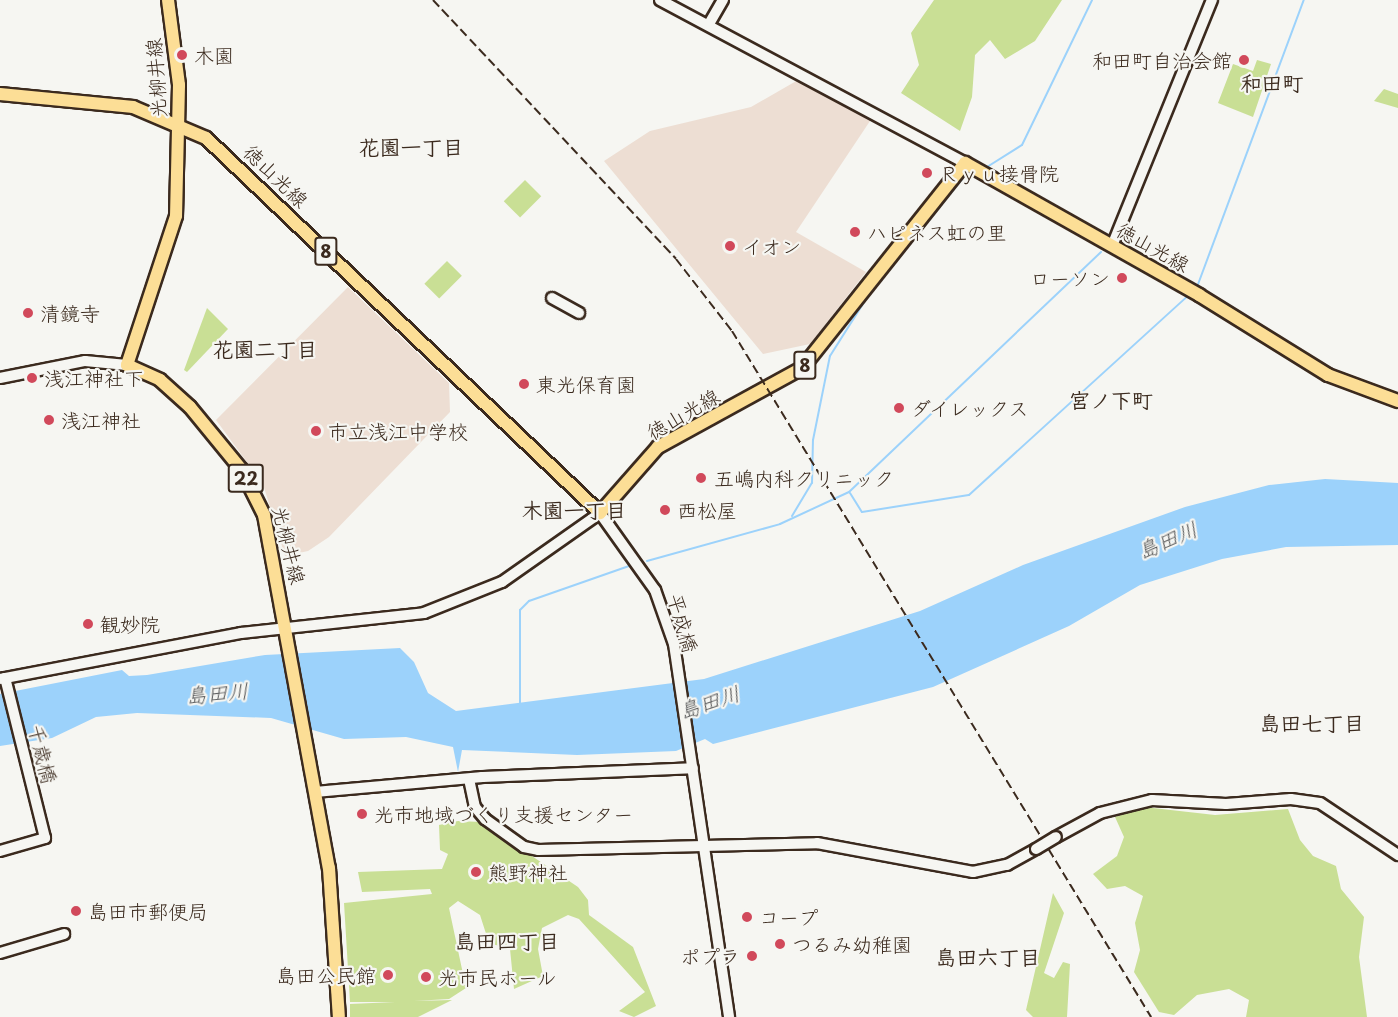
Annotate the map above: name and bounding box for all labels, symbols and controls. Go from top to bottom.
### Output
street label: 光柳井線 [141,37,171,119]
place label: 木園 [194,43,234,67]
marker: 木園 [175,48,189,62]
place label: 和田町自治会館 [1092,48,1232,72]
marker: 和田町自治会館 [1237,53,1251,67]
district label: 和田町 [1241,69,1303,95]
district label: 花園一丁目 [359,133,463,159]
street label: 徳山光線 [239,140,313,212]
place label: Ｒｙｕ接骨院 [939,161,1059,185]
marker: Ｒｙｕ接骨院 [920,166,934,180]
street label: 徳山光線 [1112,217,1194,277]
place label: ハピネス虹の里 [867,220,1007,244]
marker: ハピネス虹の里 [848,225,862,239]
place label: イオン [742,234,802,258]
road number: 8 [314,236,338,266]
marker: イオン [723,239,737,253]
place label: ローソン [1030,266,1110,290]
marker: ローソン [1115,271,1129,285]
place label: 清鏡寺 [40,301,100,325]
marker: 清鏡寺 [21,306,35,320]
district label: 花園二丁目 [213,335,317,361]
road number: 8 [793,350,817,380]
place label: 浅江神社下 [44,366,144,390]
marker: 浅江神社下 [25,371,39,385]
place label: 東光保育園 [536,372,636,396]
marker: 東光保育園 [517,377,531,391]
street label: 徳山光線 [642,384,724,444]
district label: 宮ノ下町 [1069,386,1153,412]
place label: ダイレックス [911,396,1031,420]
marker: ダイレックス [892,401,906,415]
place label: 浅江神社 [61,408,141,432]
marker: 浅江神社 [42,413,56,427]
place label: 市立浅江中学校 [328,419,468,443]
marker: 市立浅江中学校 [309,424,323,438]
road number: 22 [226,463,266,493]
place label: 五嶋内科クリニック [714,466,894,490]
marker: 五嶋内科クリニック [692,469,710,487]
district label: 木園一丁目 [522,496,626,522]
place label: 西松屋 [677,498,737,522]
street label: 光柳井線 [268,503,310,587]
marker: 西松屋 [658,503,672,517]
water label: 島田川 [1133,515,1201,563]
street label: 平成橋 [663,591,703,655]
place label: 観妙院 [100,612,160,636]
marker: 観妙院 [81,617,95,631]
water label: 島田川 [185,677,249,707]
water label: 島田川 [675,679,743,723]
district label: 島田七丁目 [1260,709,1364,735]
street label: 千歳橋 [24,722,62,786]
place label: 光市地域づくり支援センター [374,802,634,826]
marker: 光市地域づくり支援センター [355,807,369,821]
place label: 熊野神社 [488,860,568,884]
marker: 熊野神社 [469,865,483,879]
place label: 島田市郵便局 [88,899,208,923]
marker: 島田市郵便局 [69,904,83,918]
place label: コープ [759,905,819,929]
marker: コープ [740,910,754,924]
district label: 島田四丁目 [455,927,559,953]
place label: つるみ幼稚園 [792,932,912,956]
marker: つるみ幼稚園 [773,937,787,951]
district label: 島田六丁目 [936,943,1040,969]
place label: ポプラ [680,944,740,968]
marker: ポプラ [745,949,759,963]
place label: 島田公民館 [276,963,376,987]
place label: 光市民ホール [438,965,558,989]
marker: 島田公民館 [381,968,395,982]
marker: 光市民ホール [419,970,433,984]

